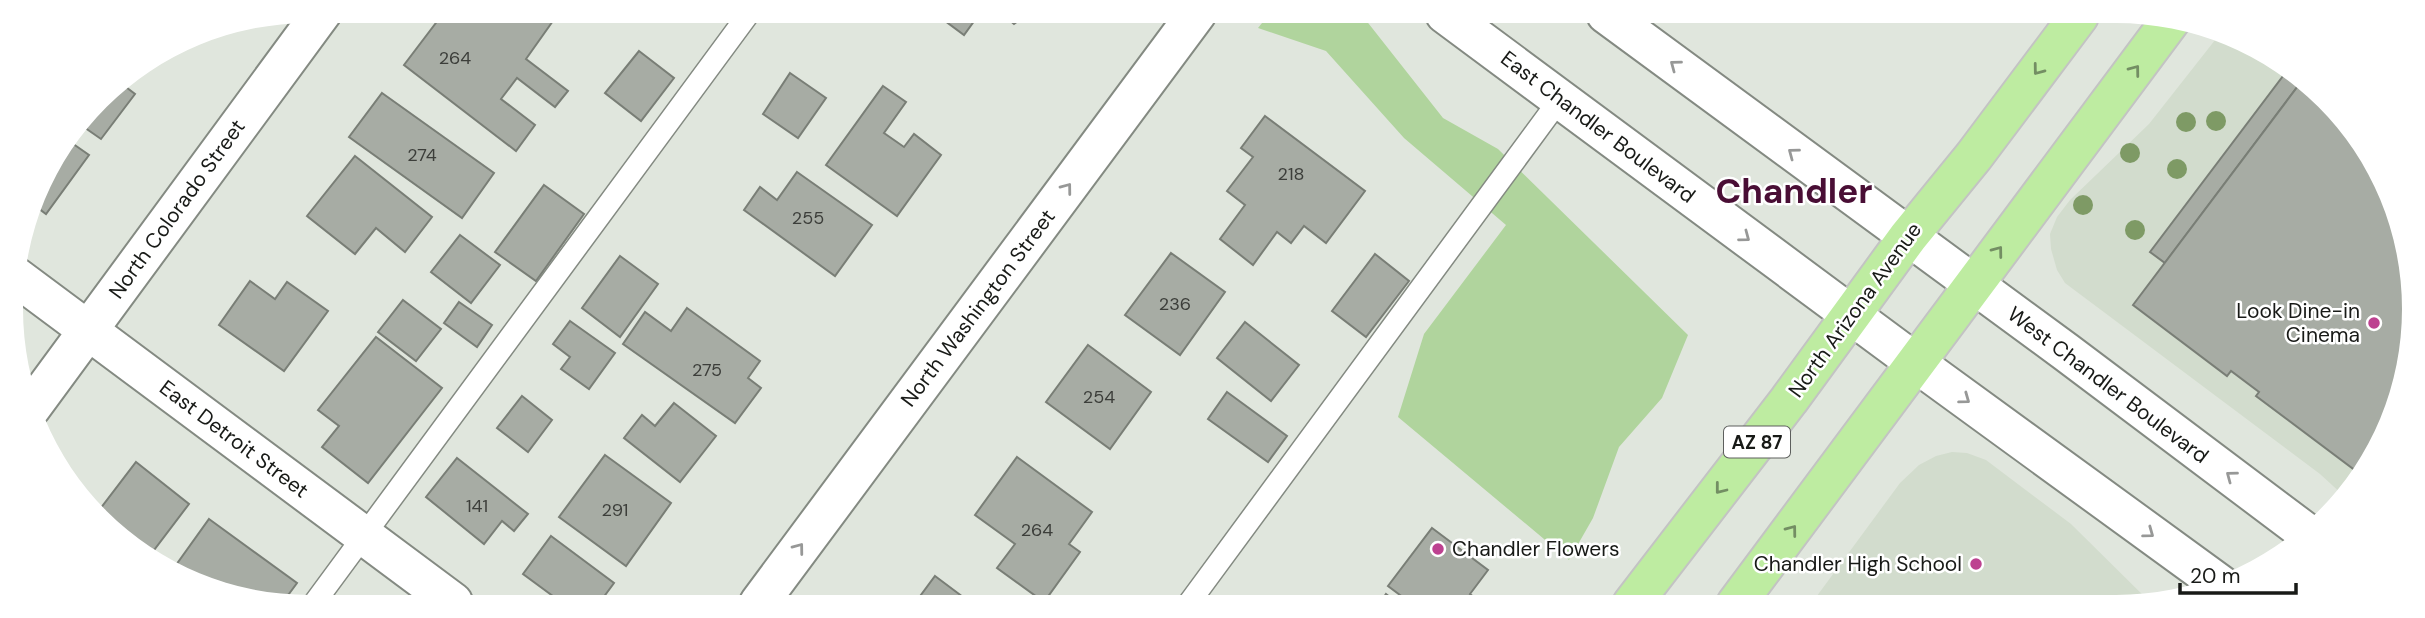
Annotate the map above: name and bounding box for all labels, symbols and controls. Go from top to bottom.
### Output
street label: East Chandler Boulevard [1495,45,1701,209]
house number: 264 [439,46,471,70]
one-way arrow [1670,61,1682,73]
one-way arrow [2034,63,2047,75]
one-way arrow [2127,65,2139,77]
street label: North Colorado Street [102,114,252,304]
house number: 274 [407,143,437,167]
one-way arrow [1788,149,1801,161]
house number: 218 [1278,162,1304,186]
district label: Chandler [1715,168,1873,214]
one-way arrow [1058,184,1071,196]
street label: North Washington Street [895,204,1061,412]
house number: 255 [792,206,824,230]
street label: North Arizona Avenue [1782,217,1928,403]
one-way arrow [1737,229,1750,241]
one-way arrow [1990,247,2002,259]
house number: 236 [1159,292,1191,316]
place label: Look Dine-in Cinema [2236,297,2360,349]
street label: West Chandler Boulevard [2002,300,2214,470]
marker: Look Dine-in Cinema [2366,315,2382,331]
house number: 275 [692,358,722,382]
street label: East Detroit Street [154,374,314,504]
house number: 254 [1083,385,1115,409]
one-way arrow [1957,391,1970,404]
road number: AZ 87 [1724,426,1790,458]
one-way arrow [2226,472,2239,484]
one-way arrow [1716,481,1729,494]
house number: 141 [466,494,488,518]
house number: 291 [602,498,628,522]
house number: 264 [1021,518,1053,542]
one-way arrow [2141,525,2154,537]
one-way arrow [1784,526,1797,538]
place label: Chandler Flowers [1452,535,1620,563]
marker: Chandler Flowers [1430,541,1446,557]
one-way arrow [791,543,804,556]
place label: Chandler High School [1754,550,1962,578]
scale bar [2180,552,2296,596]
marker: Chandler High School [1968,556,1984,572]
text: 20 m [2190,562,2241,590]

